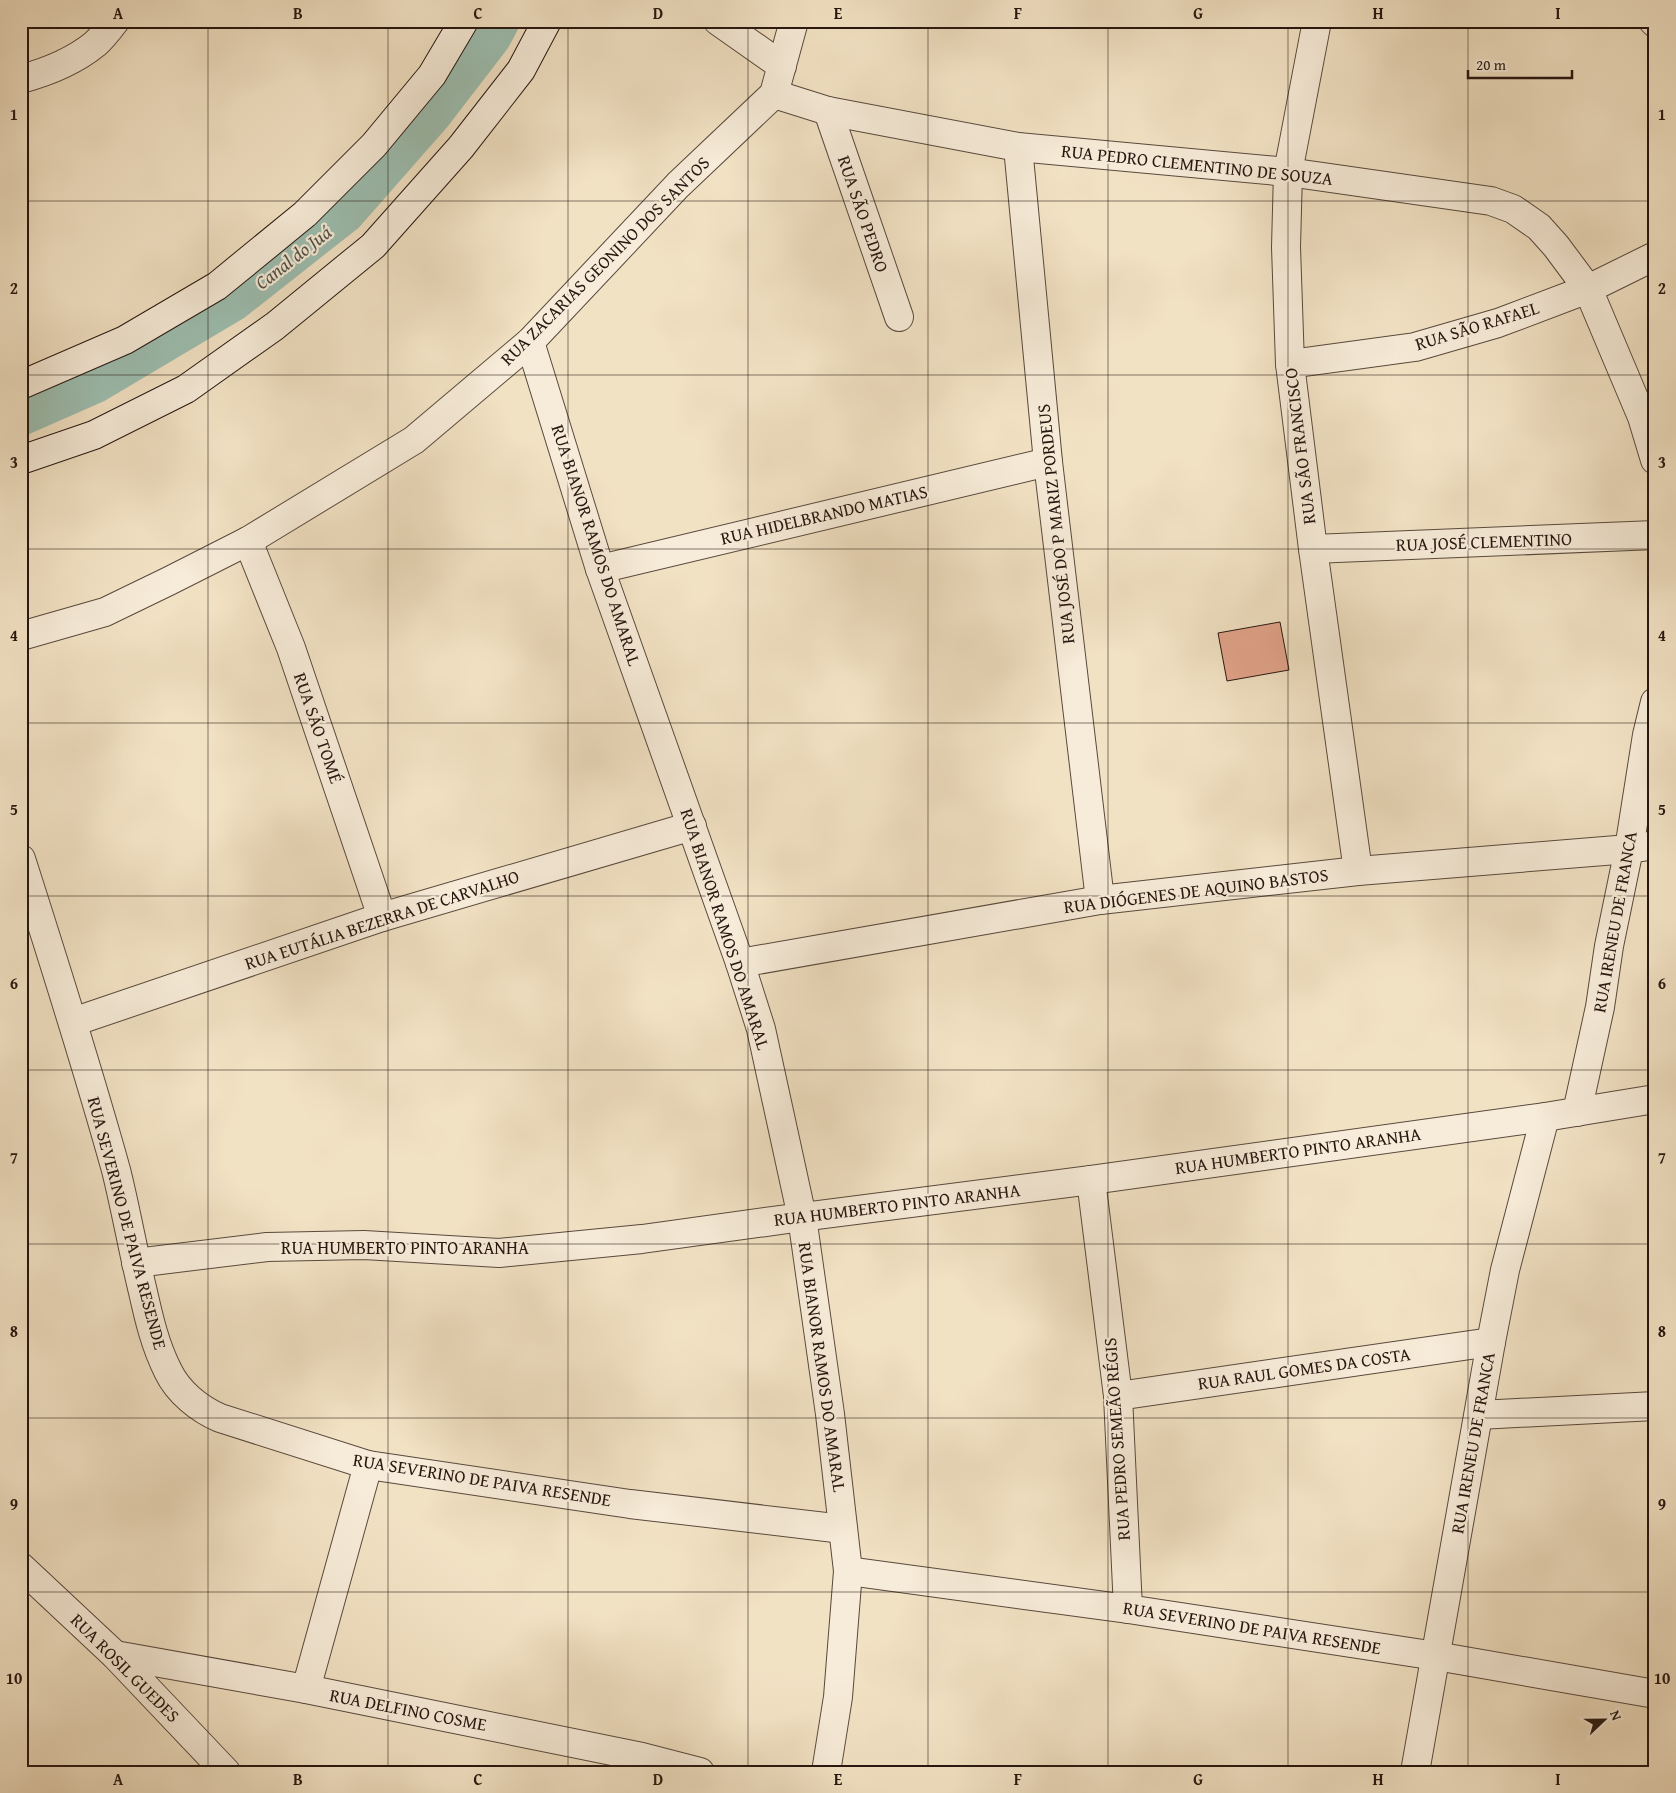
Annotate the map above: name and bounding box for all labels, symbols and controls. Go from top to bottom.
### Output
text: A [113,1,124,25]
text: B [293,1,303,25]
text: C [473,1,483,25]
text: D [653,1,663,25]
text: E [834,1,843,25]
text: F [1014,1,1022,25]
text: G [1193,1,1203,25]
text: H [1372,1,1384,25]
text: I [1555,1,1561,25]
scale bar [1468,48,1572,80]
text: 20 m [1476,54,1507,75]
text: 1 [10,102,18,126]
text: 1 [1658,102,1666,126]
street label: RUA PEDRO CLEMENTINO DE SOUZA [1060,137,1334,192]
street label: RUA ZACARIAS GEONINO DOS SANTOS [494,150,716,372]
street label: RUA SÃO PEDRO [831,152,896,276]
water label: Canal do Juá [249,218,337,296]
text: 2 [10,276,18,300]
text: 2 [1658,276,1666,300]
street label: RUA SÃO RAFAEL [1412,294,1542,357]
street label: RUA SÃO FRANCISCO [1277,366,1322,526]
street label: RUA JOSÉ DO P MARIZ PORDEUS [1029,403,1082,645]
street label: RUA BIANOR RAMOS DO AMARAL [545,421,648,669]
text: 3 [10,450,18,474]
text: 3 [1658,450,1666,474]
street label: RUA HIDELBRANDO MATIAS [718,477,930,551]
street label: RUA JOSÉ CLEMENTINO [1395,525,1573,558]
text: 4 [10,623,18,647]
text: 4 [1658,623,1666,647]
street label: RUA SÃO TOMÉ [287,669,350,787]
text: 5 [10,797,18,821]
text: 5 [1658,797,1666,821]
street label: RUA BIANOR RAMOS DO AMARAL [674,805,777,1053]
street label: RUA IRENEU DE FRANCA [1585,829,1644,1015]
street label: RUA DIÓGENES DE AQUINO BASTOS [1062,861,1330,920]
street label: RUA EUTÁLIA BEZERRA DE CARVALHO [241,862,523,977]
text: 6 [10,971,18,995]
text: 6 [1658,971,1666,995]
street label: RUA SEVERINO DE PAIVA RESENDE [81,1093,174,1352]
street label: RUA HUMBERTO PINTO ARANHA [1173,1120,1423,1181]
text: 7 [10,1145,18,1169]
text: 7 [1658,1145,1666,1169]
street label: RUA HUMBERTO PINTO ARANHA [772,1176,1022,1233]
street label: RUA HUMBERTO PINTO ARANHA [281,1234,529,1261]
street label: RUA BIANOR RAMOS DO AMARAL [792,1240,853,1494]
text: 8 [10,1319,18,1343]
text: 8 [1658,1319,1666,1343]
street label: RUA PEDRO SEMEÃO RÉGIS [1096,1337,1137,1541]
street label: RUA RAUL GOMES DA COSTA [1196,1340,1412,1397]
street label: RUA IRENEU DE FRANCA [1443,1350,1502,1536]
street label: RUA SEVERINO DE PAIVA RESENDE [351,1446,613,1513]
text: 9 [10,1492,18,1516]
text: 9 [1658,1492,1666,1516]
street label: RUA SEVERINO DE PAIVA RESENDE [1121,1594,1383,1661]
street label: RUA ROSIL GUEDES [65,1607,186,1729]
text: 10 [6,1666,22,1690]
text: 10 [1654,1666,1670,1690]
street label: RUA DELFINO COSME [327,1681,489,1738]
north arrow [1578,1696,1628,1746]
text: N [1605,1707,1627,1724]
text: A [113,1767,124,1791]
text: B [293,1767,303,1791]
text: C [473,1767,483,1791]
text: D [653,1767,663,1791]
text: E [834,1767,843,1791]
text: F [1014,1767,1022,1791]
text: G [1193,1767,1203,1791]
text: H [1372,1767,1384,1791]
text: I [1555,1767,1561,1791]

